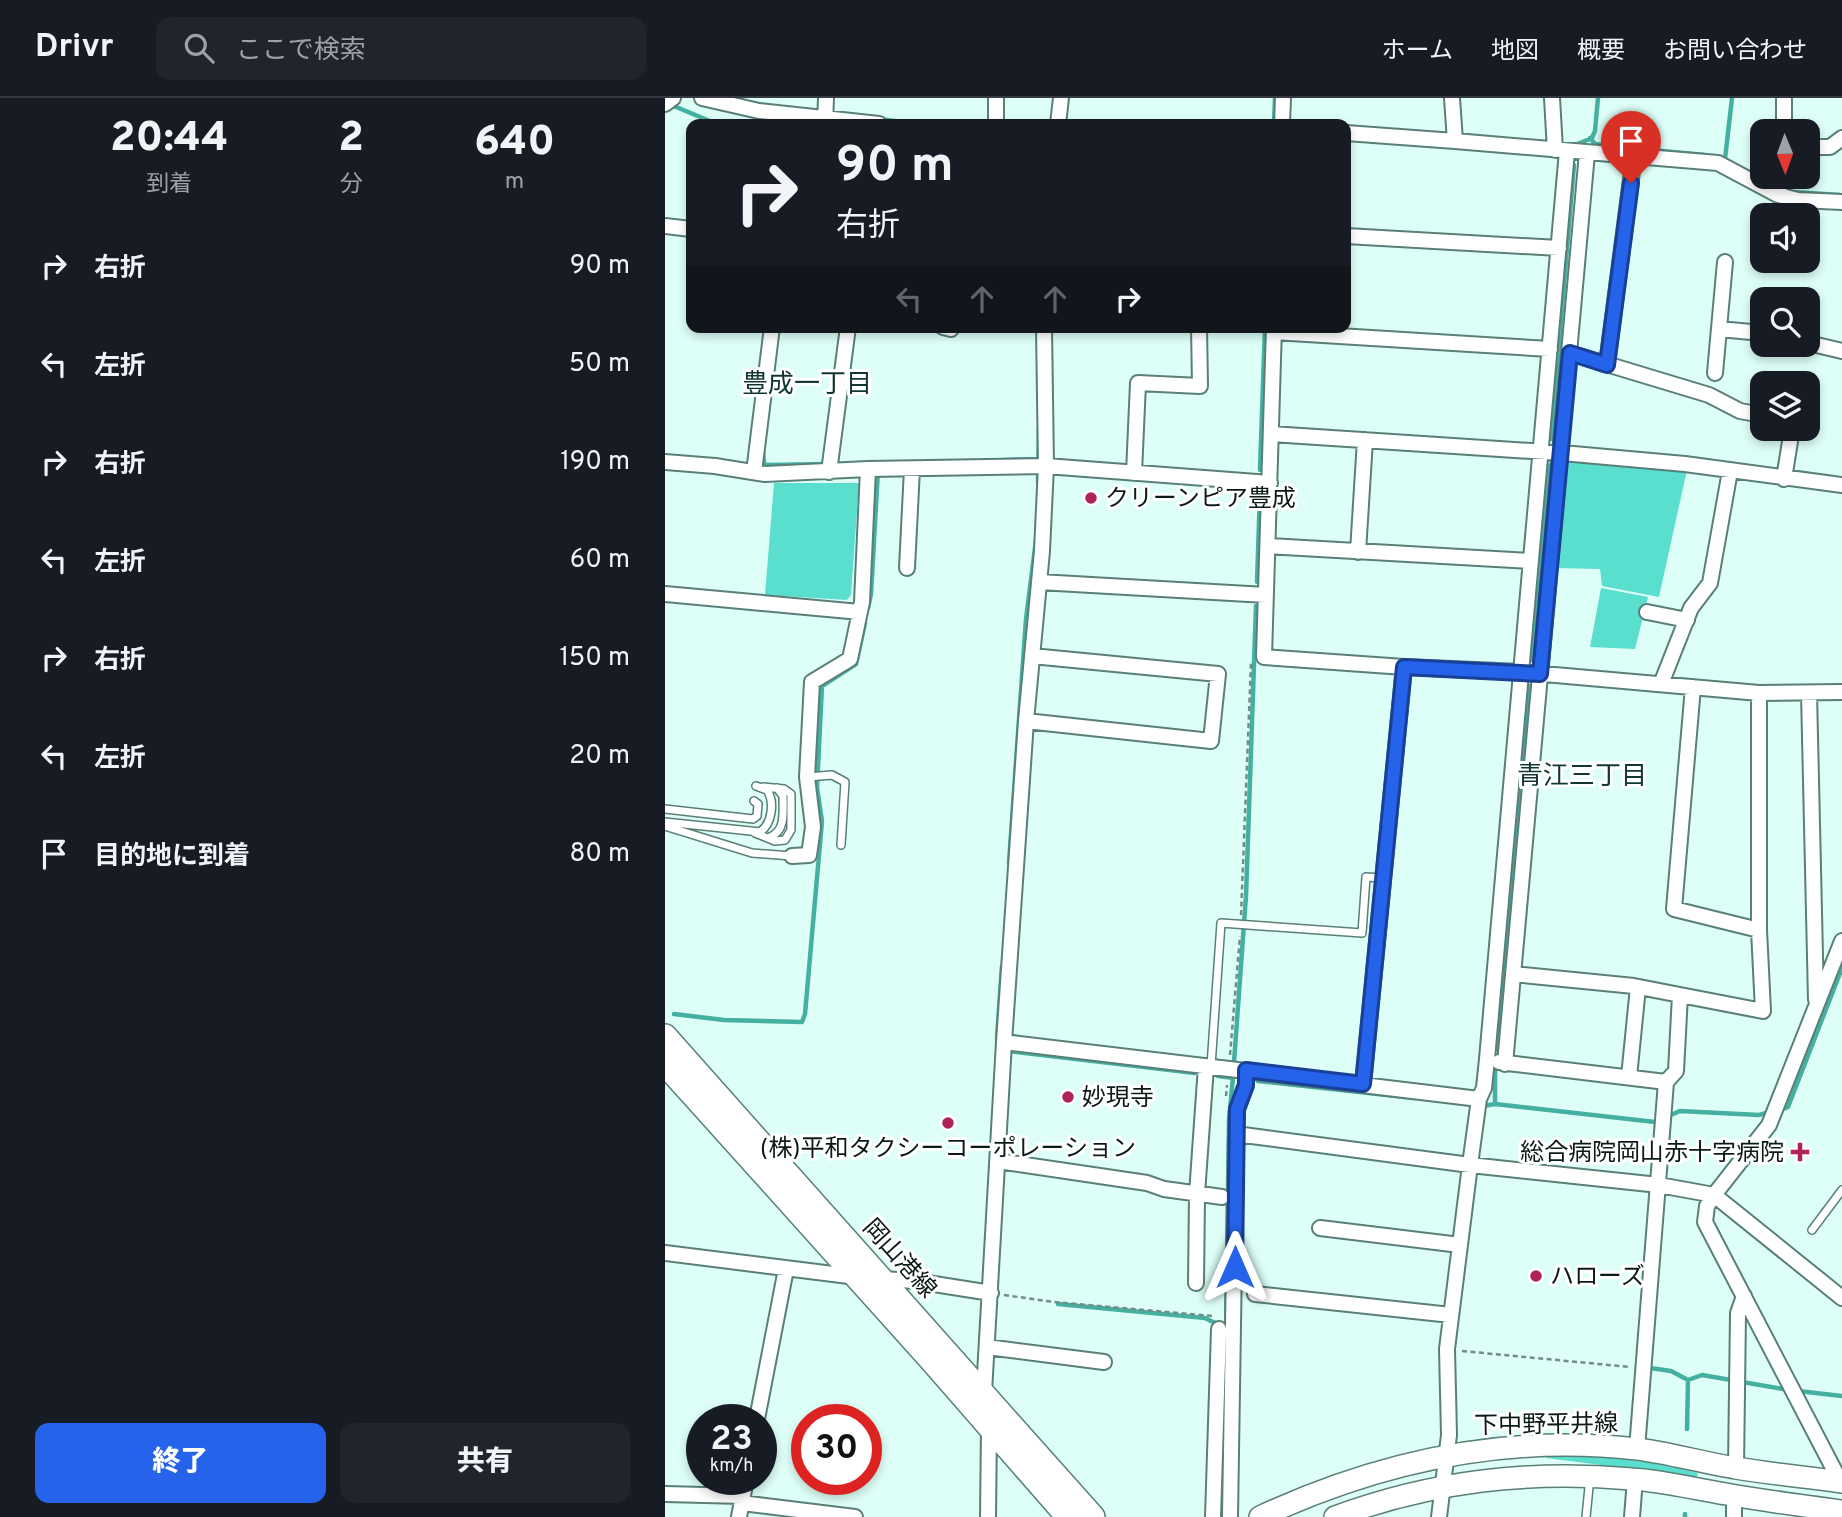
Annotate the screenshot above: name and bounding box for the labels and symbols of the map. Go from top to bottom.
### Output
pin [1601,111,1661,183]
north arrow [1750,119,1820,189]
district label: 豊成一丁目 [742,369,872,402]
place label: クリーンピア豊成 [1105,485,1296,515]
marker: クリーンピア豊成 [1083,490,1099,506]
district label: 青江三丁目 [1517,761,1647,794]
place label: 妙現寺 [1082,1084,1154,1114]
marker: 妙現寺 [1060,1089,1076,1105]
marker: (株)平和タクシーコーポレーション [940,1115,956,1131]
place label: (株)平和タクシーコーポレーション [760,1135,1136,1165]
place label: 総合病院岡山赤十字病院 [1520,1139,1784,1169]
marker: 総合病院岡山赤十字病院 [1790,1142,1810,1162]
street label: 岡山港線 [855,1214,942,1305]
position arrow [1198,1230,1272,1304]
place label: ハローズ [1550,1263,1645,1293]
marker: ハローズ [1528,1268,1544,1284]
speed limit sign: 30 [791,1404,882,1495]
street label: 下中野平井線 [1474,1410,1618,1442]

